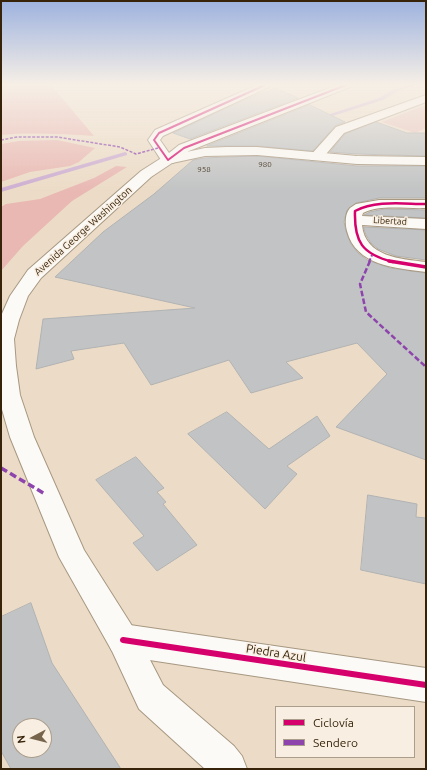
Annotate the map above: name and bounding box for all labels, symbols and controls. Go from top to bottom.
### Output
house number: 980 [258,159,272,169]
house number: 958 [197,164,211,174]
street label: Avenida George Washington [32,184,134,278]
street label: Libertad [373,215,407,227]
street label: Piedra Azul [245,641,307,665]
legend [275,706,415,758]
text: Ciclovía [313,716,354,729]
north arrow [12,718,52,758]
text: N [15,735,28,744]
text: Sendero [313,736,358,749]

